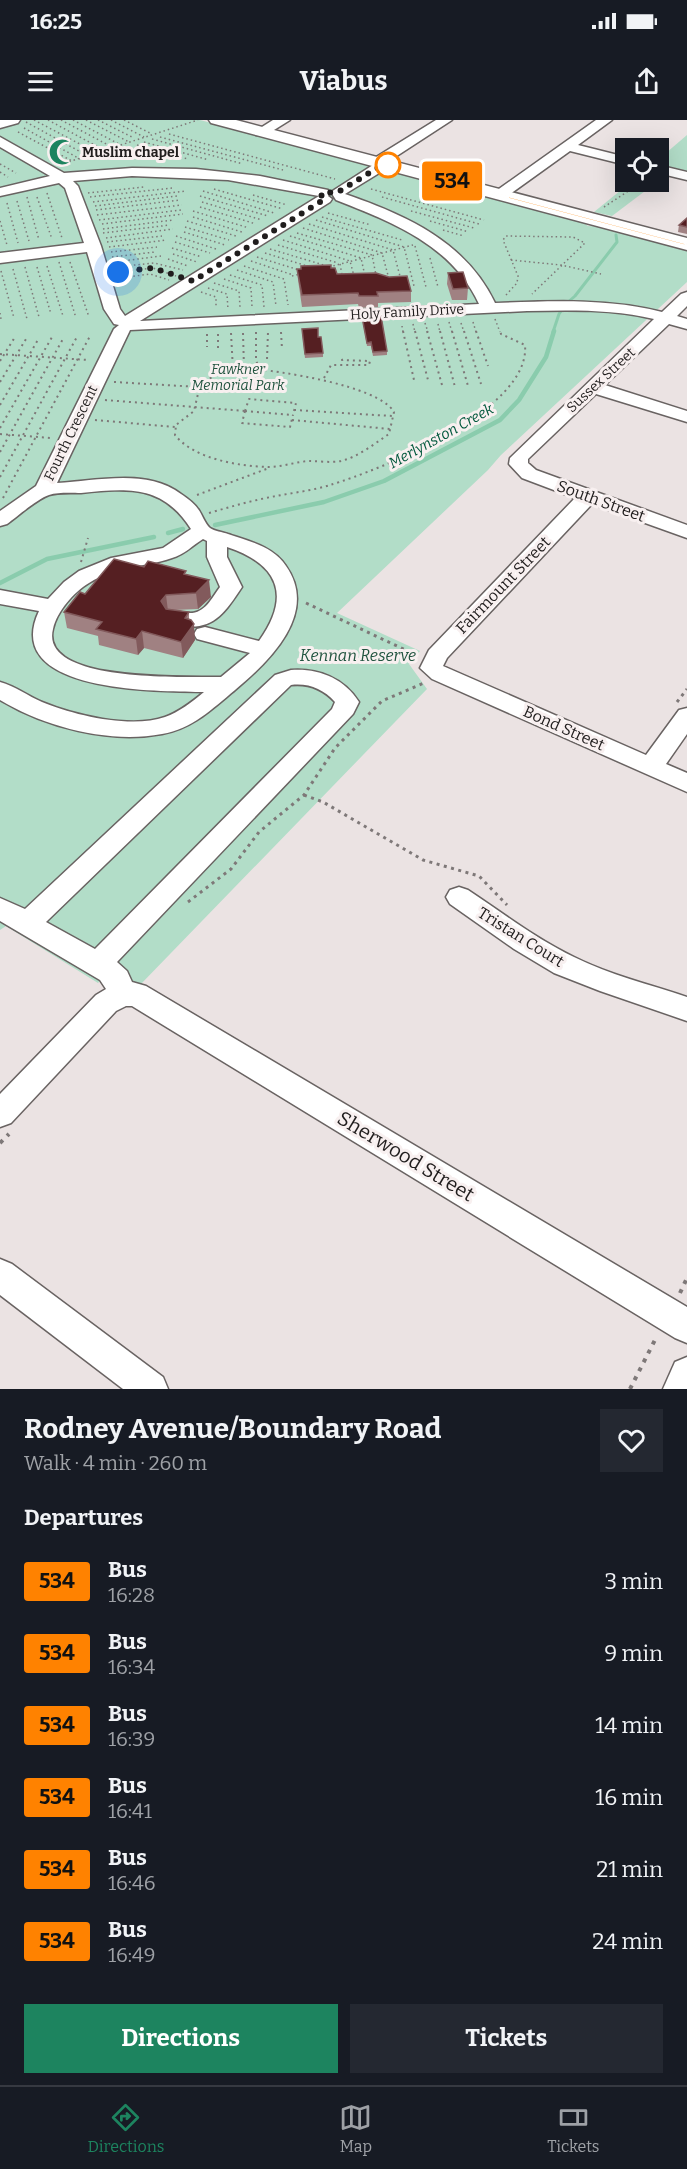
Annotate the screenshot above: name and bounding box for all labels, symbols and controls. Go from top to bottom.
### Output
text: 16:25 [30,8,82,35]
icon: menu [24,65,57,98]
text: Viabus [299,65,388,97]
icon: share [630,65,663,98]
mosque icon: Muslim chapel [47,137,77,167]
map controls [615,138,669,192]
button: locate [615,138,669,192]
place label: Muslim chapel [82,144,180,161]
unlabelled marker [375,152,401,178]
line badge: 534 [418,162,486,200]
text: 534 [434,168,470,194]
your location [103,257,133,287]
street label: Holy Family Drive [350,301,464,323]
street label: Sussex Street [563,344,639,416]
park label: Fawkner Memorial Park [191,361,285,394]
street label: Fourth Crescent [41,383,101,483]
water label: Merlynston Creek [385,399,497,472]
street label: South Street [554,476,648,526]
street label: Fairmount Street [452,532,554,637]
park label: Kennan Reserve [300,646,416,665]
street label: Bond Street [520,702,608,755]
street label: Tristan Court [474,903,568,971]
street label: Sherwood Street [333,1106,479,1206]
button: heart [600,1409,663,1472]
text: Rodney Avenue/Boundary Road [24,1412,442,1445]
text: Walk · 4 min · 260 m [24,1451,207,1475]
text: Departures [24,1504,143,1531]
text: Bus [108,1556,147,1583]
text: 534 [39,1568,75,1594]
text: 3 min [605,1568,663,1595]
text: 16:28 [108,1583,155,1607]
text: Bus [108,1628,147,1655]
text: 534 [39,1640,75,1666]
text: 9 min [604,1640,663,1667]
text: 16:34 [108,1655,155,1679]
text: Bus [108,1700,147,1727]
text: 534 [39,1712,75,1738]
text: 14 min [595,1712,663,1739]
text: 16:39 [108,1727,155,1751]
text: Bus [108,1772,147,1799]
text: 534 [39,1784,75,1810]
text: 16 min [595,1784,663,1811]
text: 16:41 [108,1799,152,1823]
text: Bus [108,1844,147,1871]
text: 534 [39,1856,75,1882]
text: 21 min [596,1856,663,1883]
text: 16:46 [108,1871,156,1895]
text: Bus [108,1916,147,1943]
text: 534 [39,1928,75,1954]
text: 24 min [592,1928,663,1955]
text: 16:49 [108,1943,155,1967]
button: Directions [24,2004,338,2073]
button: Tickets [350,2004,663,2073]
tab: Directions [87,2101,164,2156]
tab: Map [339,2101,372,2156]
tab: Tickets [547,2101,600,2156]

